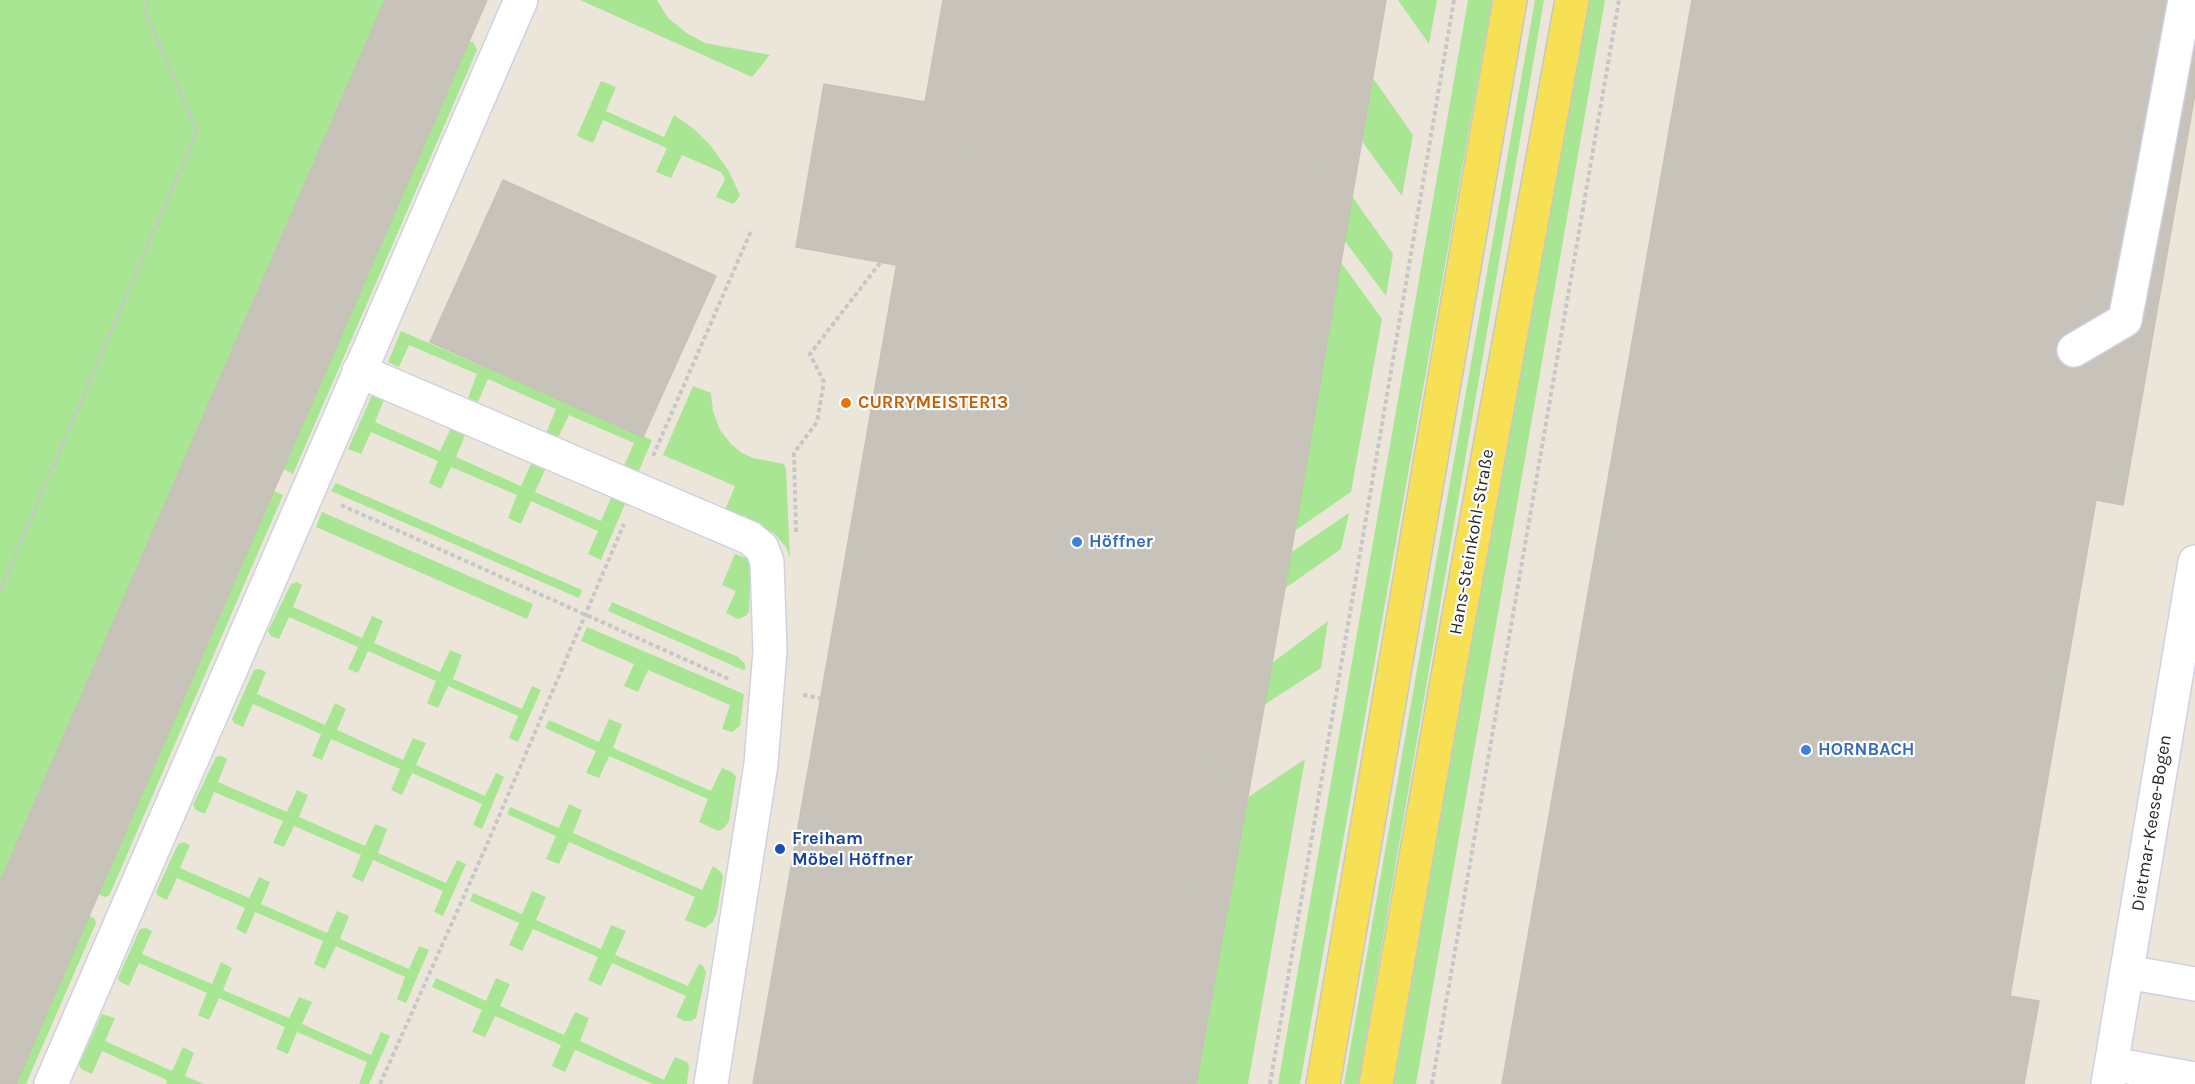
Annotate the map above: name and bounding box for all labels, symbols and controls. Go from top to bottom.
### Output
place label: CURRYMEISTER13 [858,392,1008,414]
marker: CURRYMEISTER13 [839,396,853,410]
street label: Hans-Steinkohl-Straße [1445,447,1499,637]
place label: Höffner [1089,531,1153,553]
marker: Höffner [1070,535,1084,549]
street label: Dietmar-Keese-Bogen [2127,733,2177,913]
place label: HORNBACH [1818,739,1914,761]
marker: HORNBACH [1799,743,1813,757]
place label: Freiham Möbel Höffner [792,828,912,870]
marker: Freiham Möbel Höffner [773,842,787,856]

